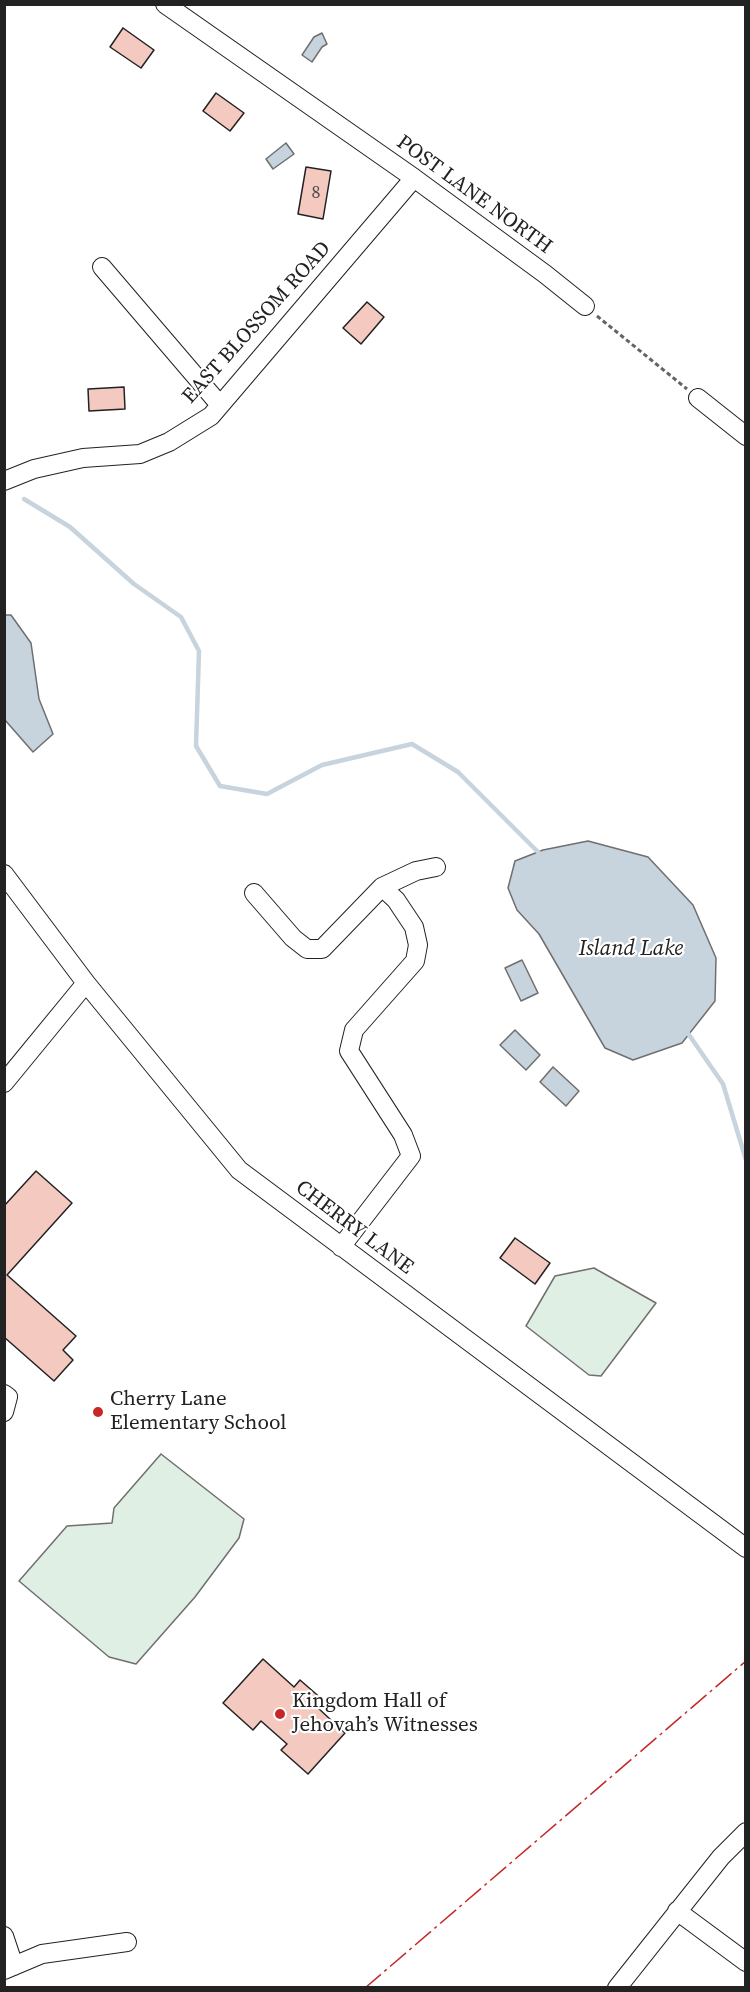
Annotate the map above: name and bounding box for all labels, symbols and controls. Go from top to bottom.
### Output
street label: POST LANE NORTH [391,130,557,260]
house number: 8 [312,182,320,204]
street label: EAST BLOSSOM ROAD [177,237,337,409]
water label: Island Lake [579,936,683,962]
street label: CHERRY LANE [290,1175,418,1281]
place label: Cherry Lane Elementary School [110,1387,287,1437]
marker: Cherry Lane Elementary School [91,1405,105,1419]
place label: Kingdom Hall of Jehovah’s Witnesses [292,1689,478,1739]
marker: Kingdom Hall of Jehovah’s Witnesses [273,1707,287,1721]

